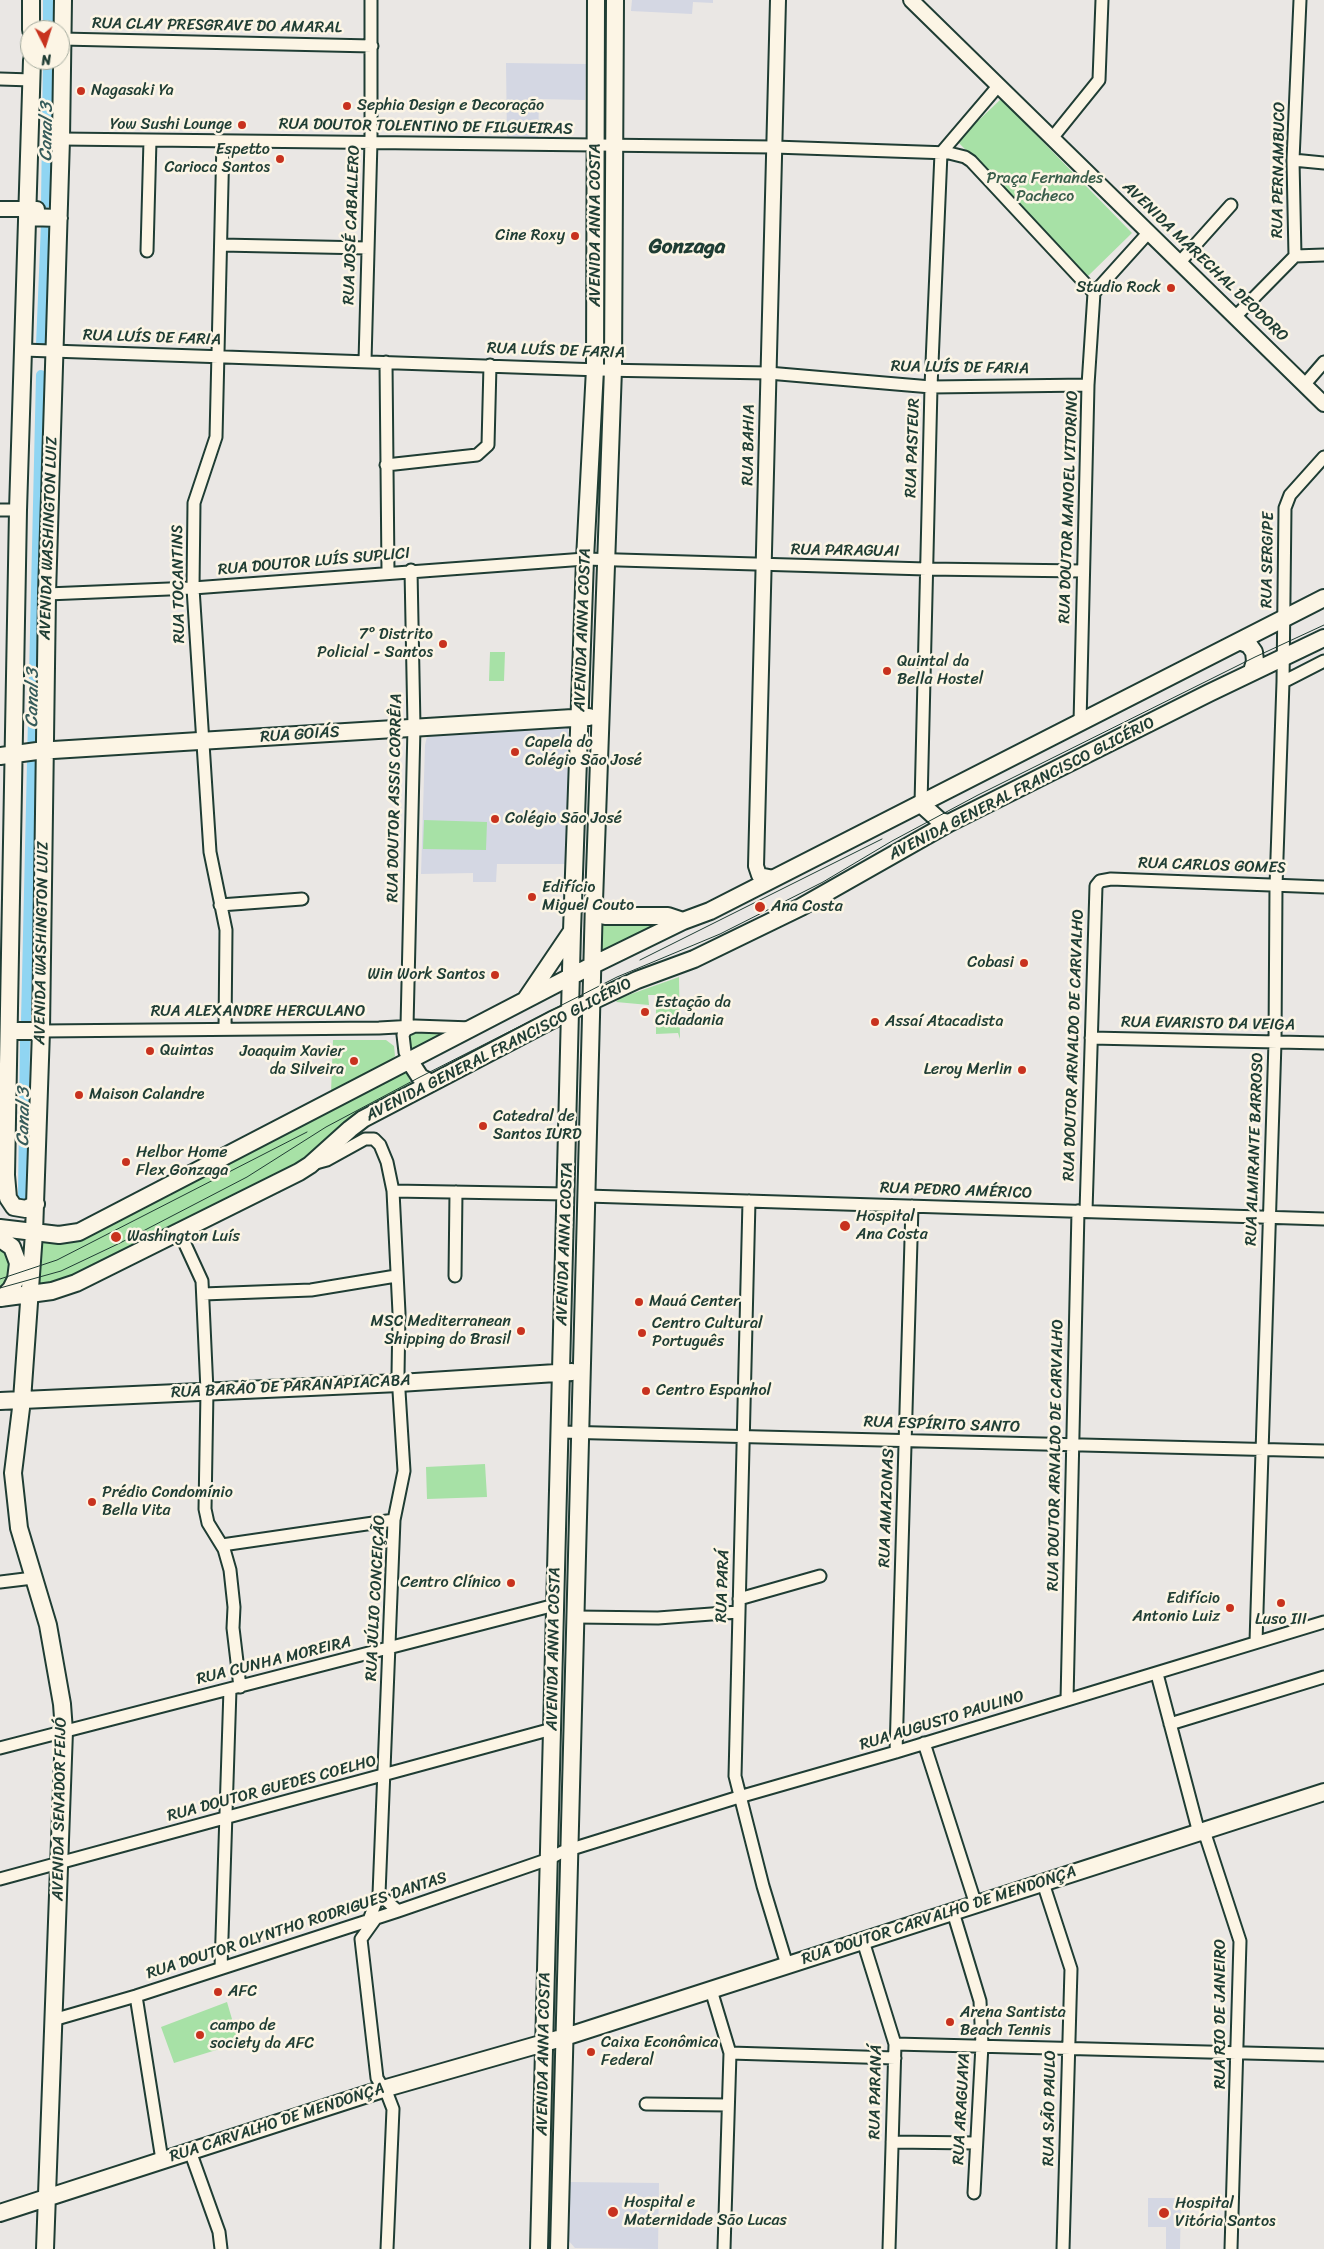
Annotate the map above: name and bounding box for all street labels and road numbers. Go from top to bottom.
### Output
street label: RUA CLAY PRESGRAVE DO AMARAL [92,14,342,38]
street label: RUA PERNAMBUCO [1268,102,1290,238]
street label: RUA DOUTOR TOLENTINO DE FILGUEIRAS [279,115,573,139]
street label: AVENIDA ANNA COSTA [586,143,606,307]
street label: RUA JOSÉ CABALLERO [340,145,364,305]
street label: AVENIDA MARECHAL DEODORO [1118,178,1292,346]
street label: RUA LUÍS DE FARIA [83,326,221,350]
street label: RUA LUÍS DE FARIA [487,339,625,363]
street label: RUA LUÍS DE FARIA [891,357,1029,379]
street label: RUA DOUTOR MANOEL VITORINO [1055,390,1083,624]
street label: RUA PASTEUR [902,398,924,498]
street label: RUA BAHIA [739,404,759,486]
street label: AVENIDA WASHINGTON LUIZ [36,436,62,640]
street label: RUA SERGIPE [1258,512,1278,608]
street label: RUA TOCANTINS [168,525,190,643]
street label: RUA PARAGUAI [791,540,899,562]
street label: RUA DOUTOR LUÍS SUPLICI [217,544,411,580]
street label: AVENIDA ANNA COSTA [571,548,595,712]
street label: RUA DOUTOR ASSIS CORRÊIA [384,693,406,903]
street label: AVENIDA GENERAL FRANCISCO GLICÉRIO [886,713,1158,865]
street label: RUA GOIÁS [259,723,341,747]
street label: AVENIDA WASHINGTON LUIZ [31,841,53,1045]
street label: RUA CARLOS GOMES [1138,854,1286,878]
street label: RUA DOUTOR ARNALDO DE CARVALHO [1060,909,1088,1181]
street label: AVENIDA GENERAL FRANCISCO GLICÉRIO [363,974,635,1126]
street label: RUA ALEXANDRE HERCULANO [151,1002,365,1022]
street label: RUA EVARISTO DA VEIGA [1121,1013,1295,1035]
street label: RUA ALMIRANTE BARROSO [1242,1052,1268,1246]
street label: AVENIDA ANNA COSTA [553,1162,577,1326]
street label: RUA PEDRO AMÉRICO [879,1179,1033,1203]
street label: RUA DOUTOR ARNALDO DE CARVALHO [1044,1319,1068,1591]
street label: RUA BARÃO DE PARANAPIACABA [171,1371,411,1403]
street label: RUA ESPÍRITO SANTO [863,1413,1021,1437]
street label: RUA AMAZONAS [875,1448,899,1568]
street label: RUA JÚLIO CONCEIÇÃO [362,1514,390,1682]
street label: RUA PARÁ [712,1549,734,1623]
street label: AVENIDA ANNA COSTA [543,1567,565,1731]
street label: RUA CUNHA MOREIRA [195,1632,353,1690]
street label: RUA AUGUSTO PAULINO [858,1687,1026,1755]
street label: AVENIDA SENADOR FEIJÓ [49,1717,71,1901]
street label: RUA DOUTOR GUEDES COELHO [165,1752,379,1826]
street label: RUA DOUTOR CARVALHO DE MENDONÇA [799,1862,1079,1970]
street label: RUA DOUTOR OLYNTHO RODRIGUES DANTAS [144,1868,450,1984]
street label: RUA RIO DE JANEIRO [1211,1939,1231,2089]
street label: AVENIDA ANNA COSTA [533,1972,555,2136]
street label: RUA PARANÁ [866,2044,886,2140]
street label: RUA SÃO PAULO [1039,2050,1061,2166]
street label: RUA ARAGUAYA [949,2053,975,2165]
street label: RUA CARVALHO DE MENDONÇA [167,2079,387,2167]

